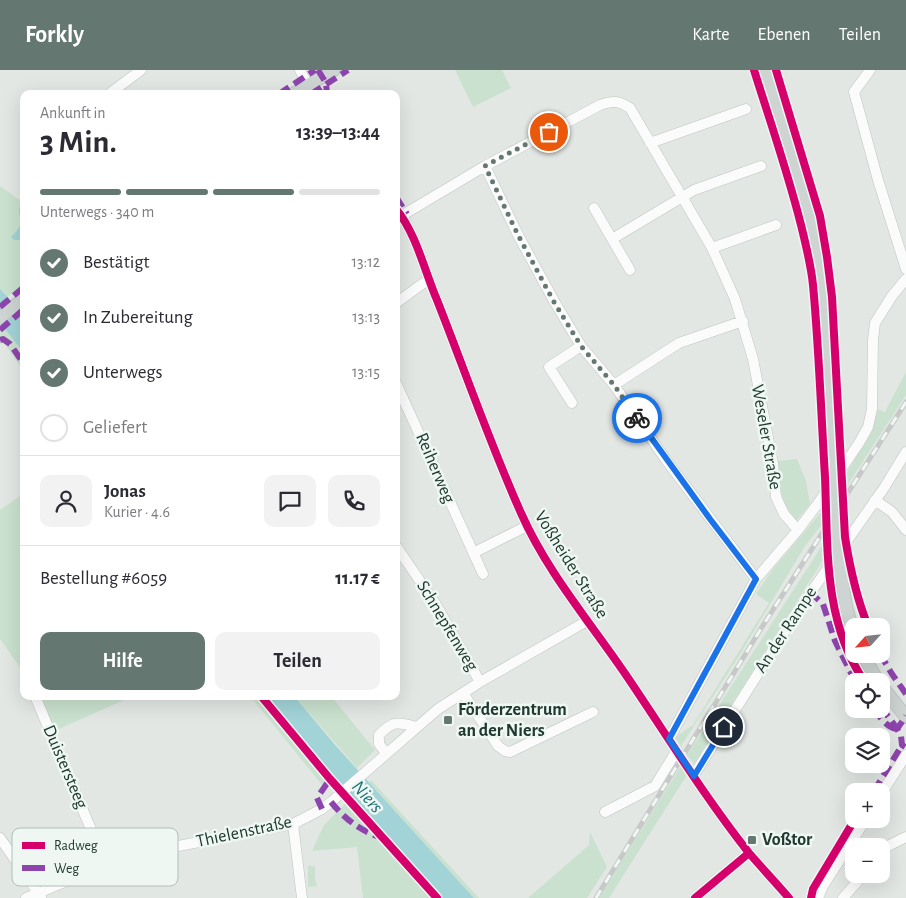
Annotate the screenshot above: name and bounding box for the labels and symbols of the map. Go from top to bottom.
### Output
pin [528,111,570,153]
street label: Weseler Straße [748,383,784,491]
courier [612,393,662,443]
street label: Reiherweg [412,430,458,506]
street label: Voßheider Straße [531,508,611,622]
street label: Schnepfenweg [413,578,481,674]
street label: An der Rampe [752,584,820,676]
north arrow [845,618,890,662]
place label: Förderzentrum an der Niers [458,701,567,740]
pin [703,706,745,748]
marker: Förderzentrum an der Niers [442,714,454,726]
street label: Duistersteeg [39,723,91,812]
water label: Niers [348,777,386,817]
street label: Thielenstraße [195,813,293,851]
legend [12,828,178,886]
place label: Voßtor [762,831,813,849]
marker: Voßtor [746,834,758,846]
text: Radweg [54,839,98,853]
text: Weg [54,862,79,876]

